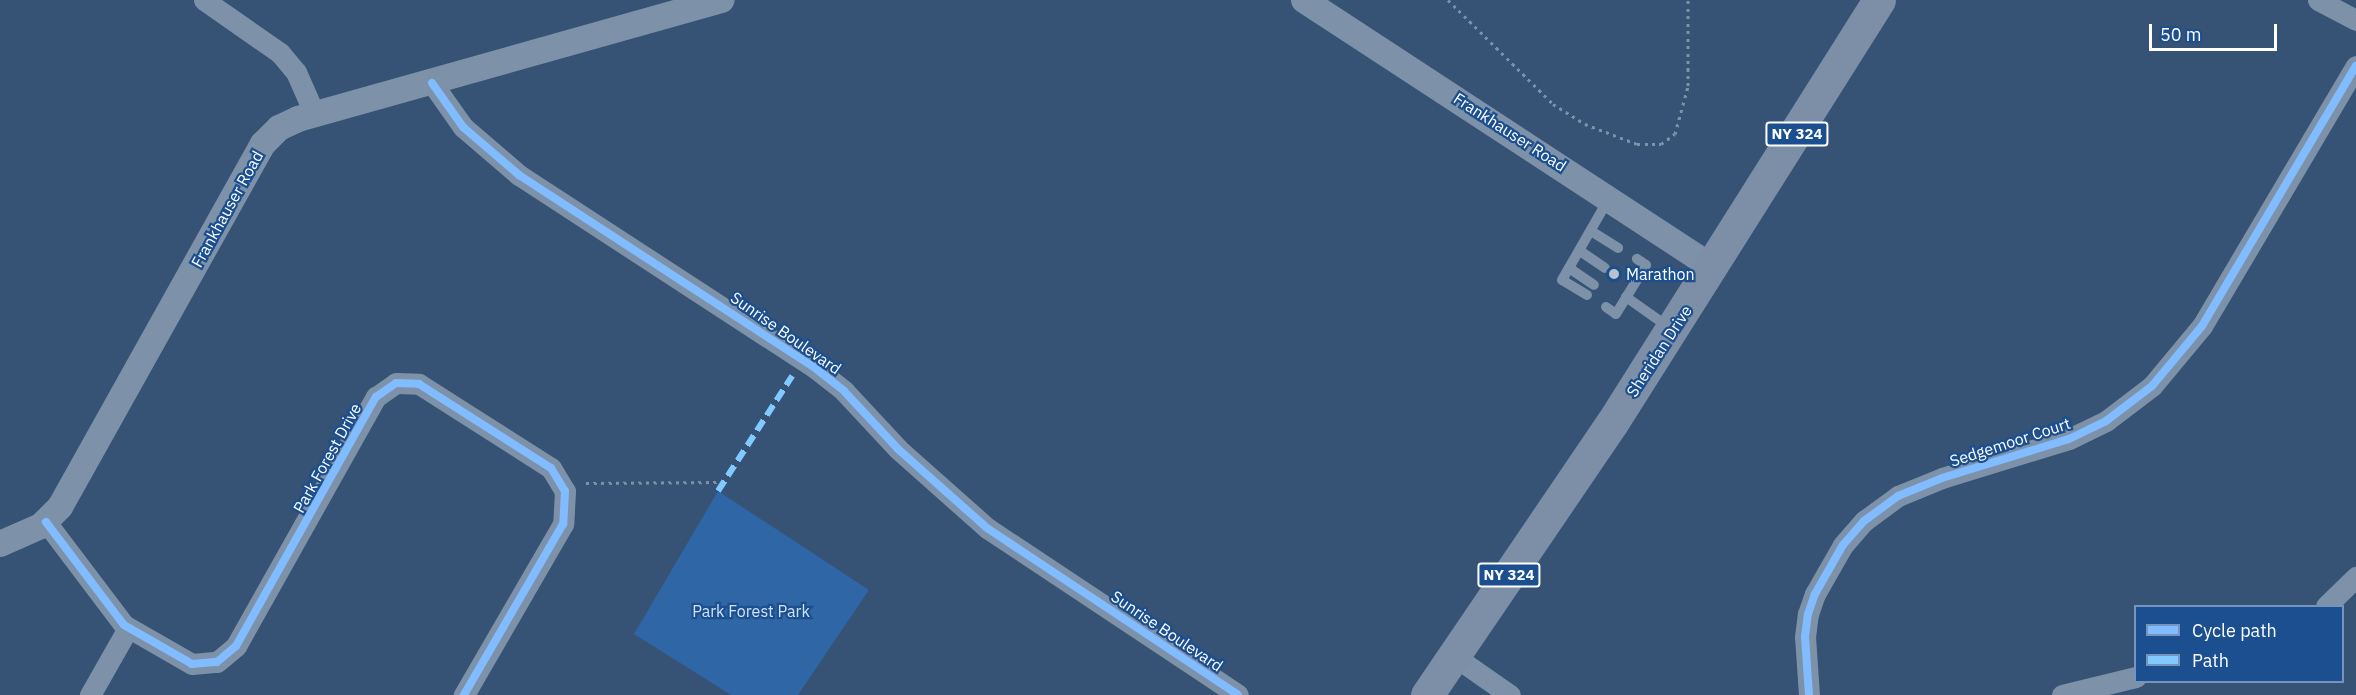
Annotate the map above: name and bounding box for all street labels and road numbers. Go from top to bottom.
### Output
street label: Frankhauser Road [1450,88,1570,176]
road number: NY 324 [1764,122,1830,146]
street label: Frankhauser Road [187,147,267,271]
street label: Sunrise Boulevard [727,288,845,378]
street label: Sheridan Drive [1622,302,1696,400]
street label: Park Forest Drive [289,400,365,516]
street label: Sedgemoor Court [1947,413,2073,471]
road number: NY 324 [1476,563,1542,587]
street label: Sunrise Boulevard [1108,587,1226,675]

